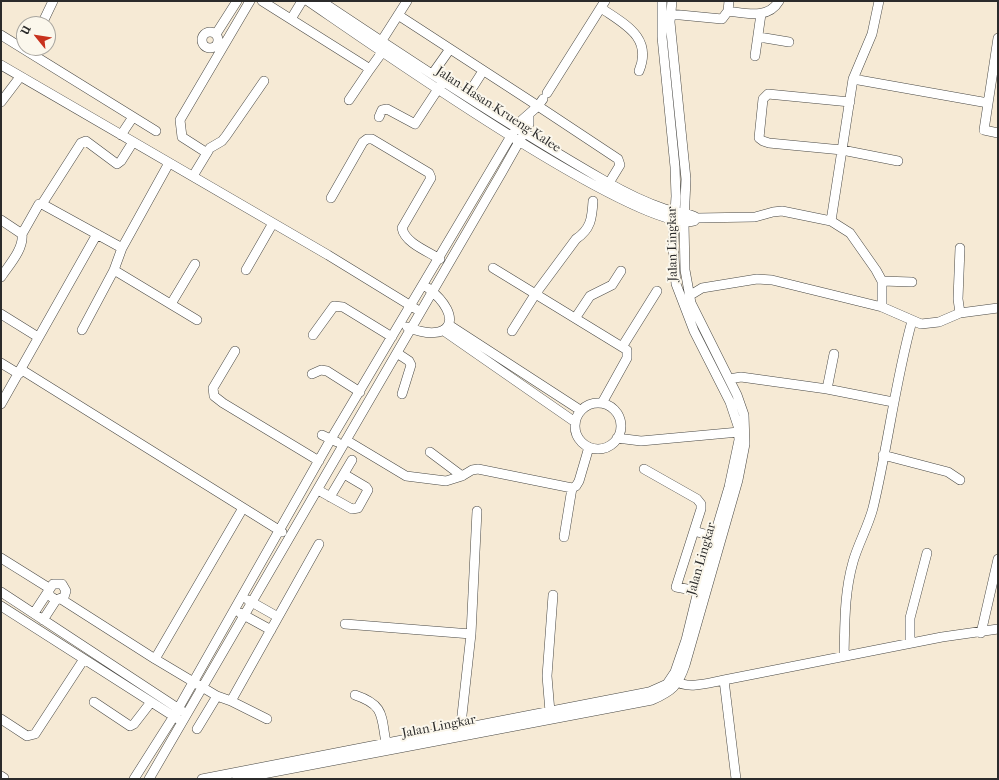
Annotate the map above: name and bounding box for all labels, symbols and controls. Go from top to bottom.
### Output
north arrow [16,16,56,56]
text: U [18,23,34,37]
street label: Jalan Hasan Krueng Kalee [433,64,563,156]
street label: Jalan Lingkar [665,206,681,282]
street label: Jalan Lingkar [684,521,720,597]
street label: Jalan Lingkar [401,712,477,742]

